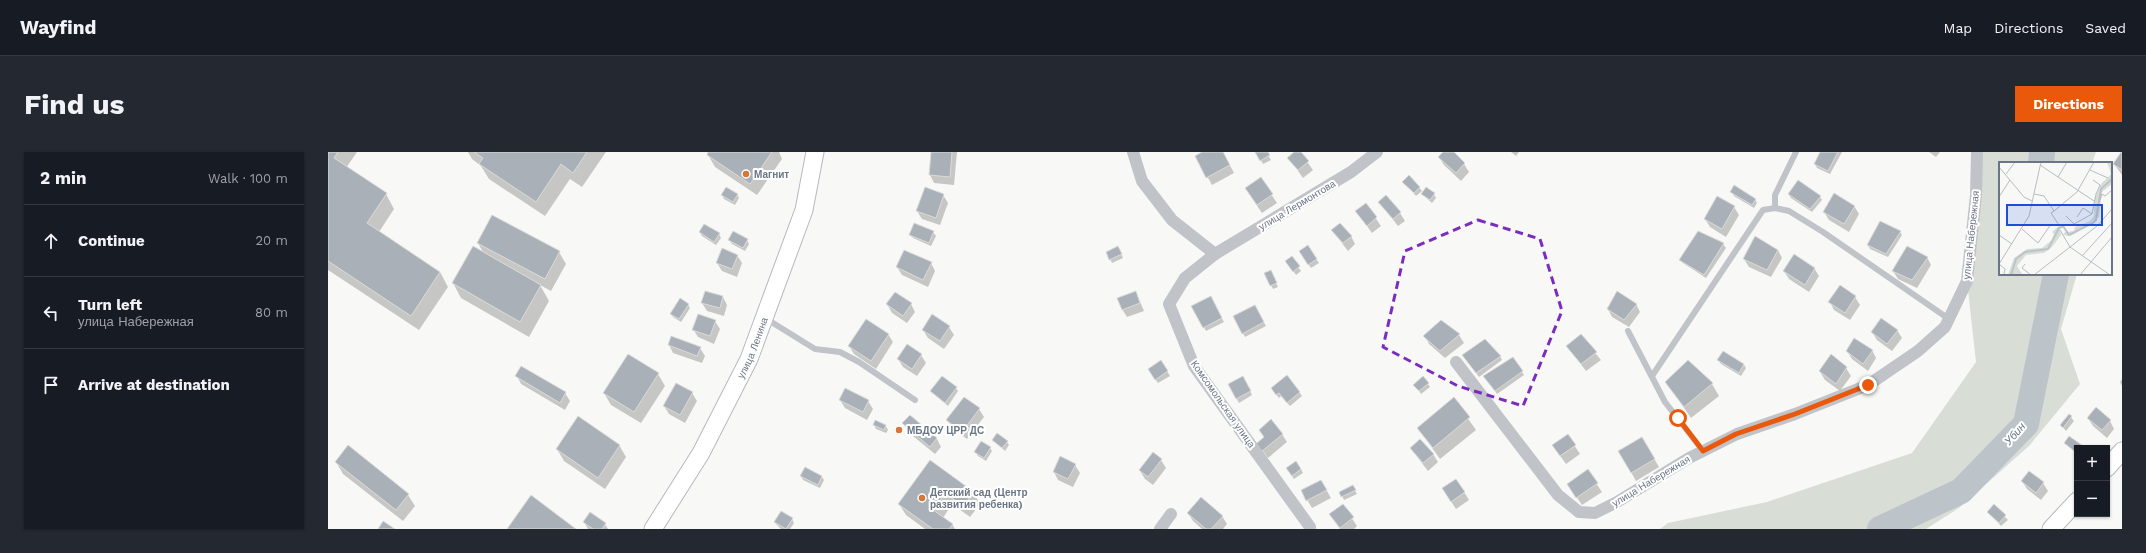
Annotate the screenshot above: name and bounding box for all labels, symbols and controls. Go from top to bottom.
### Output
text: Wayfind [20,16,96,39]
text: Map [1944,20,1972,36]
text: Directions [1994,20,2063,36]
text: Saved [2085,20,2126,36]
button: Directions [2015,86,2122,122]
text: Find us [24,88,124,121]
inset map [1999,162,2112,275]
text: 2 min [40,168,86,188]
marker: Магнит [741,169,751,179]
place label: Магнит [754,169,789,180]
text: Walk · 100 m [208,171,288,186]
street label: улица Лермонтова [1257,178,1338,232]
street label: улица Набережная [1961,190,1981,280]
icon: ahead [40,230,62,252]
text: Continue [78,232,145,250]
text: 20 m [256,233,288,248]
text: Turn left [78,296,142,314]
icon: left [40,302,62,324]
text: 80 m [255,305,288,320]
text: улица Набережная [78,314,194,329]
street label: улица Ленина [735,315,770,380]
street label: Комсомольская улица [1189,358,1257,450]
icon: arrive [40,374,62,396]
text: Arrive at destination [78,376,230,394]
route end [1859,376,1877,394]
route start [1669,409,1687,427]
water label: Убин [2001,420,2028,449]
marker: МБДОУ ЦРР ДС [894,425,904,435]
place label: МБДОУ ЦРР ДС [907,425,984,436]
map controls [2074,445,2110,517]
button: + [2074,445,2110,481]
street label: улица Набережная [1610,453,1692,509]
button: − [2074,481,2110,517]
place label: Детский сад (Центр развития ребенка) [930,487,1028,510]
marker: Детский сад (Центр развития ребенка) [917,493,927,503]

